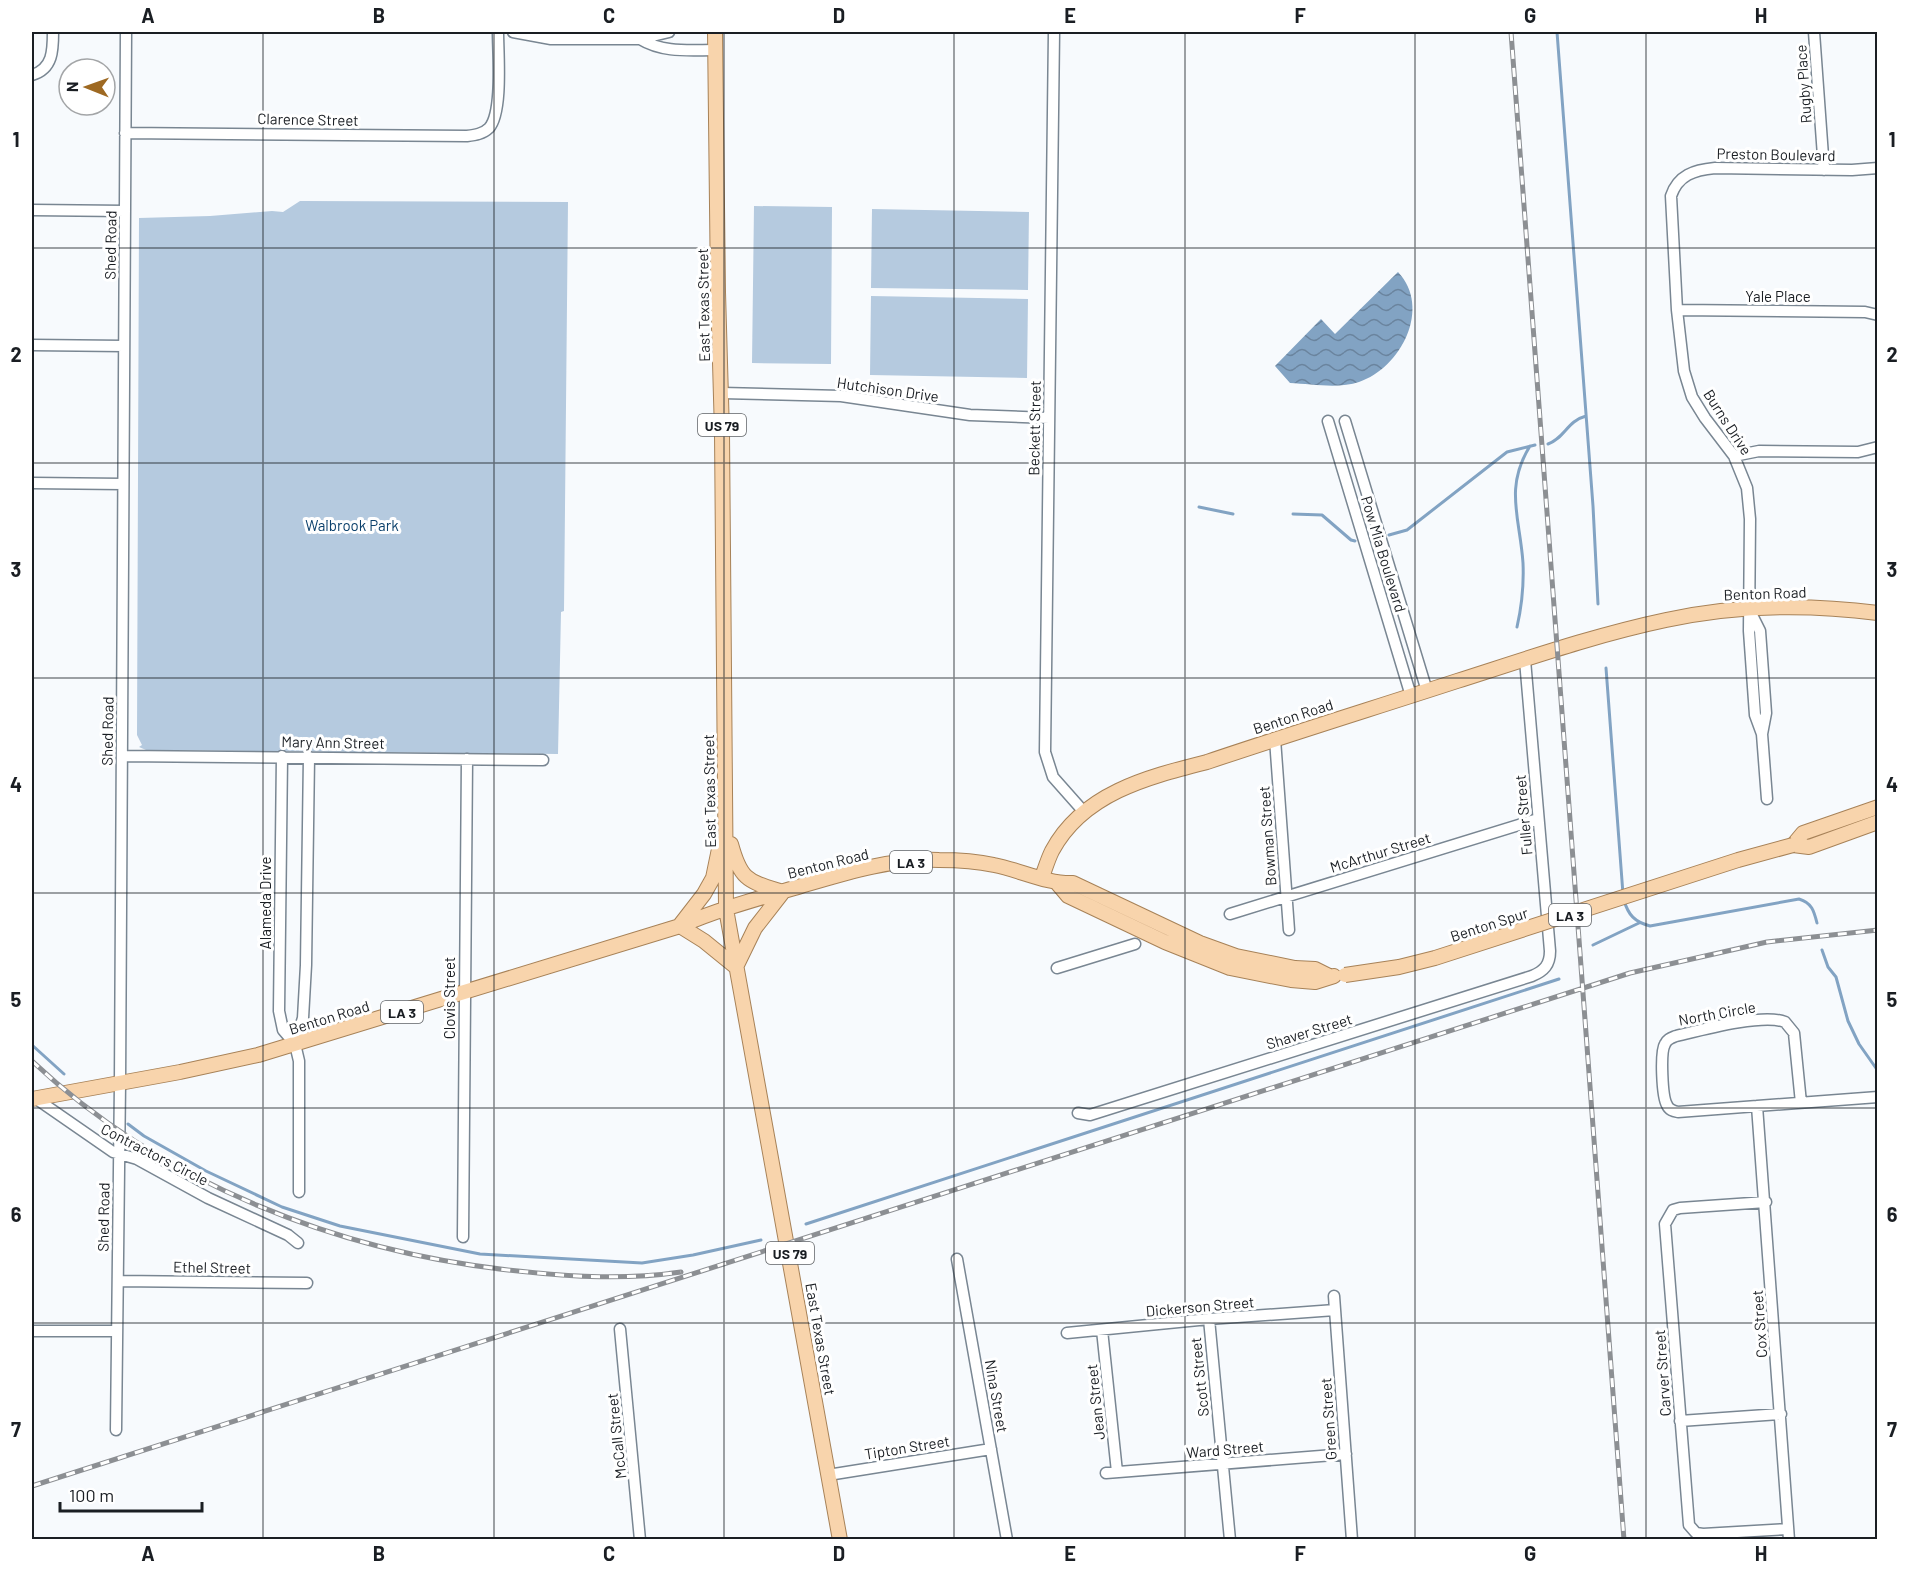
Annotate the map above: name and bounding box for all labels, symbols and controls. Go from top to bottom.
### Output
text: A [141,3,155,27]
text: B [373,3,385,27]
text: C [603,3,615,27]
text: D [833,3,845,27]
text: E [1064,3,1076,27]
text: F [1294,3,1306,27]
text: G [1524,3,1536,27]
text: H [1755,3,1767,27]
street label: Rugby Place [1791,44,1815,124]
north arrow [57,57,117,117]
text: N [62,81,81,92]
street label: Clarence Street [257,109,359,129]
text: 1 [12,127,20,151]
text: 1 [1888,127,1896,151]
street label: Preston Boulevard [1716,144,1836,164]
street label: Shed Road [100,210,120,280]
street label: East Texas Street [693,248,713,362]
street label: Yale Place [1745,287,1811,305]
text: 2 [10,342,22,366]
text: 2 [1886,342,1898,366]
street label: Hutchison Drive [836,373,940,405]
street label: Beckett Street [1024,380,1044,476]
street label: Burns Drive [1700,386,1756,458]
road number: US 79 [698,414,746,436]
street label: Pow Mia Boulevard [1358,494,1410,614]
park label: Walbrook Park [305,516,399,534]
text: 3 [11,557,21,581]
text: 3 [1887,557,1897,581]
street label: Benton Road [1723,583,1807,603]
street label: Benton Road [1251,695,1335,737]
street label: Shed Road [97,696,117,766]
street label: Mary Ann Street [281,732,385,752]
street label: East Texas Street [699,734,719,848]
text: 4 [10,772,22,796]
text: 4 [1886,772,1898,796]
street label: Fuller Street [1511,774,1535,856]
street label: Bowman Street [1255,785,1279,887]
street label: McArthur Street [1327,828,1433,876]
street label: Benton Road [785,844,871,882]
road number: LA 3 [890,851,932,873]
street label: Alameda Drive [256,857,274,949]
street label: Benton Spur [1448,903,1531,945]
road number: LA 3 [1549,904,1591,926]
street label: Clovis Street [440,957,458,1039]
text: 5 [11,987,22,1011]
text: 5 [1887,987,1898,1011]
street label: Benton Road [287,996,371,1038]
street label: North Circle [1677,997,1757,1029]
road number: LA 3 [381,1001,423,1023]
street label: Shaver Street [1264,1009,1354,1053]
street label: Contractors Circle [98,1119,212,1189]
street label: Shed Road [93,1182,113,1252]
text: 6 [11,1202,22,1226]
text: 6 [1887,1202,1898,1226]
road number: US 79 [766,1242,814,1264]
street label: Ethel Street [173,1257,251,1277]
street label: East Texas Street [802,1281,840,1397]
street label: Cox Street [1748,1289,1770,1359]
street label: Dickerson Street [1145,1292,1255,1320]
street label: Carver Street [1650,1329,1674,1417]
street label: Scott Street [1186,1337,1212,1417]
street label: Nina Street [982,1358,1012,1434]
street label: Jean Street [1082,1363,1108,1441]
street label: Green Street [1316,1377,1340,1461]
street label: McCall Street [603,1392,629,1480]
text: 7 [11,1417,21,1441]
text: 7 [1887,1417,1897,1441]
street label: Tipton Street [863,1431,951,1463]
street label: Ward Street [1186,1437,1264,1461]
scale bar [60,1475,202,1513]
text: 100 m [69,1484,114,1506]
text: A [141,1541,155,1565]
text: B [373,1541,385,1565]
text: C [603,1541,615,1565]
text: D [833,1541,845,1565]
text: E [1064,1541,1076,1565]
text: F [1294,1541,1306,1565]
text: G [1524,1541,1536,1565]
text: H [1755,1541,1767,1565]

